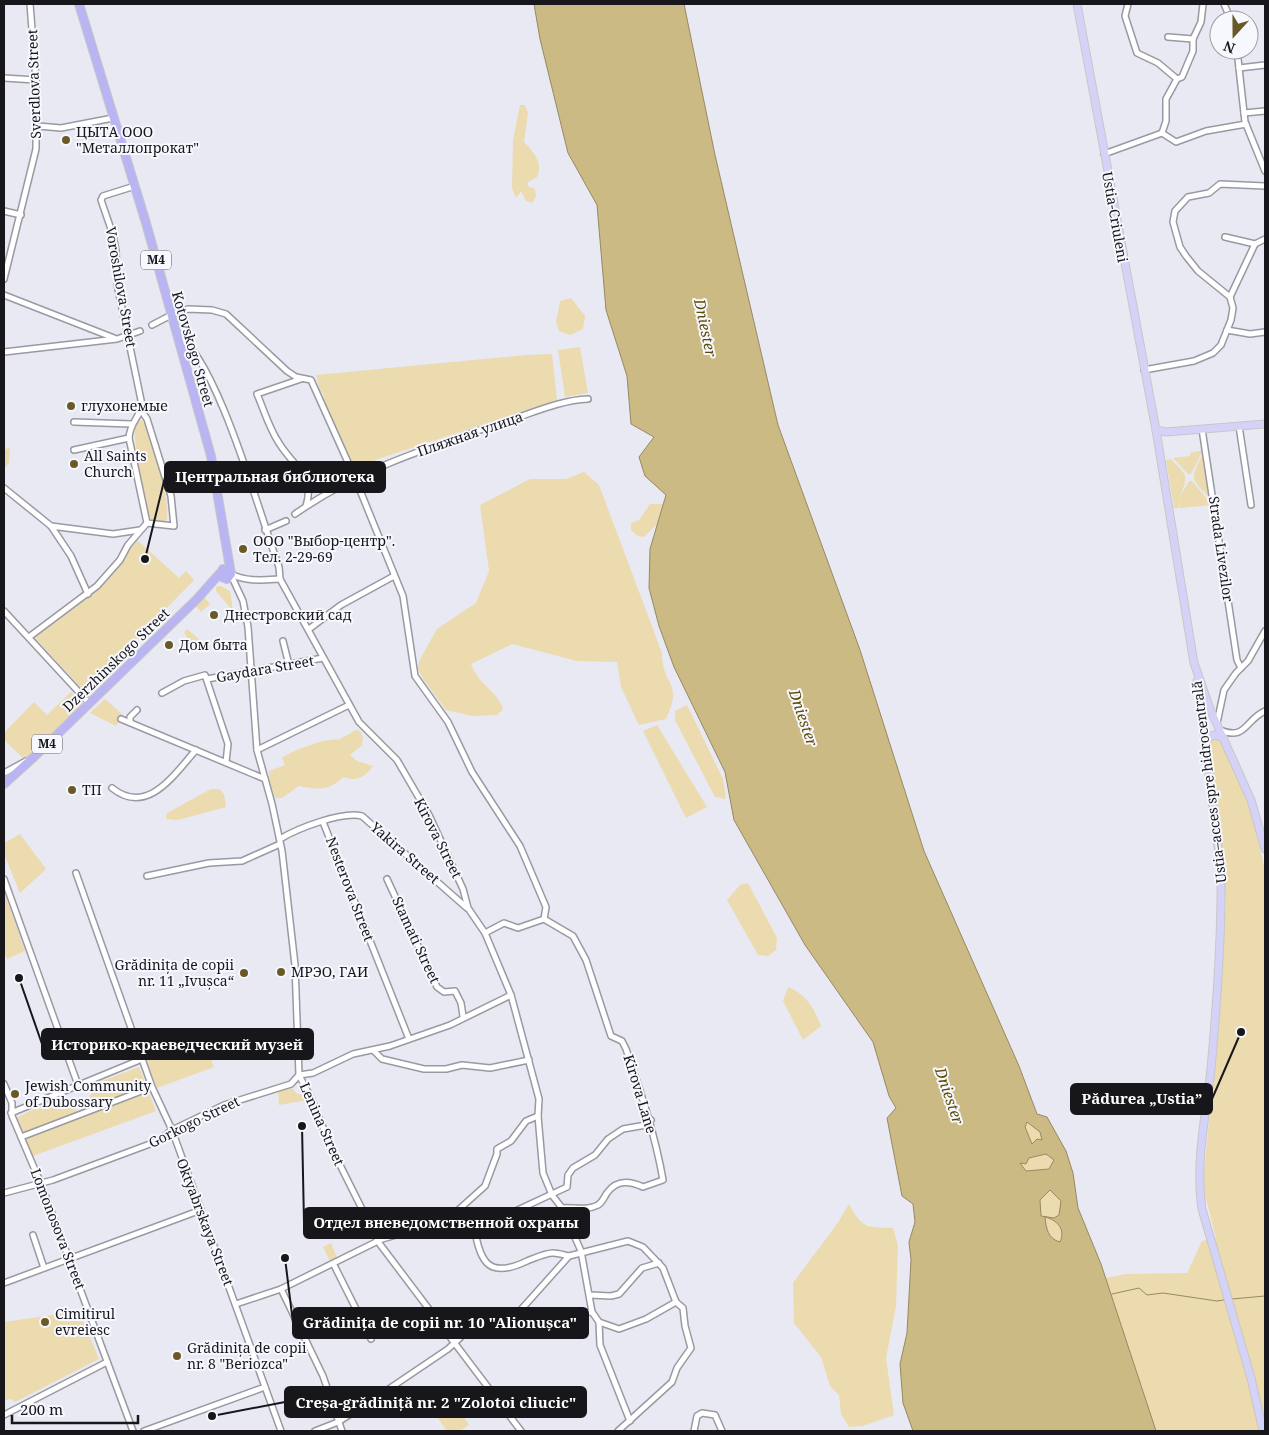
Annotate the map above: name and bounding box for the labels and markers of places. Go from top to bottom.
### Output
place label: ЦЫТА ООО "Металлопрокат" [76,122,199,157]
marker: ЦЫТА ООО "Металлопрокат" [60,134,72,146]
place label: глухонемые [81,396,168,415]
marker: глухонемые [65,400,77,412]
place label: All Saints Church [84,446,146,481]
marker: All Saints Church [68,458,80,470]
callout: Центральная библиотека [165,462,385,492]
place label: ООО "Выбор-центр". Тел. 2-29-69 [253,531,395,566]
marker: ООО "Выбор-центр". Тел. 2-29-69 [237,543,249,555]
place label: Днестровский сад [224,605,352,624]
marker: Днестровский сад [208,609,220,621]
place label: Дом быта [179,635,248,654]
marker: Дом быта [163,639,175,651]
place label: ТП [82,780,102,799]
marker: ТП [66,784,78,796]
place label: Grădinița de copii nr. 11 „Ivușca“ [115,955,235,990]
place label: МРЭО, ГАИ [291,962,368,981]
marker: МРЭО, ГАИ [275,966,287,978]
marker: Grădinița de copii nr. 11 „Ivușca“ [238,967,250,979]
callout: Историко-краеведческий музей [42,1029,313,1059]
place label: Jewish Community of Dubossary [24,1076,151,1111]
callout: Pădurea „Ustia” [1071,1084,1212,1114]
marker: Jewish Community of Dubossary [9,1088,21,1100]
callout: Отдел вневедомственной охраны [304,1208,589,1238]
place label: Cimitirul evreiesc [55,1304,116,1339]
callout: Grădinița de copii nr. 10 "Alionușca" [293,1308,588,1338]
marker: Cimitirul evreiesc [39,1316,51,1328]
place label: Grădinița de copii nr. 8 "Beriozca" [187,1338,307,1373]
marker: Grădinița de copii nr. 8 "Beriozca" [171,1350,183,1362]
callout: Creșa-grădiniță nr. 2 "Zolotoi cliucic" [285,1387,586,1417]

